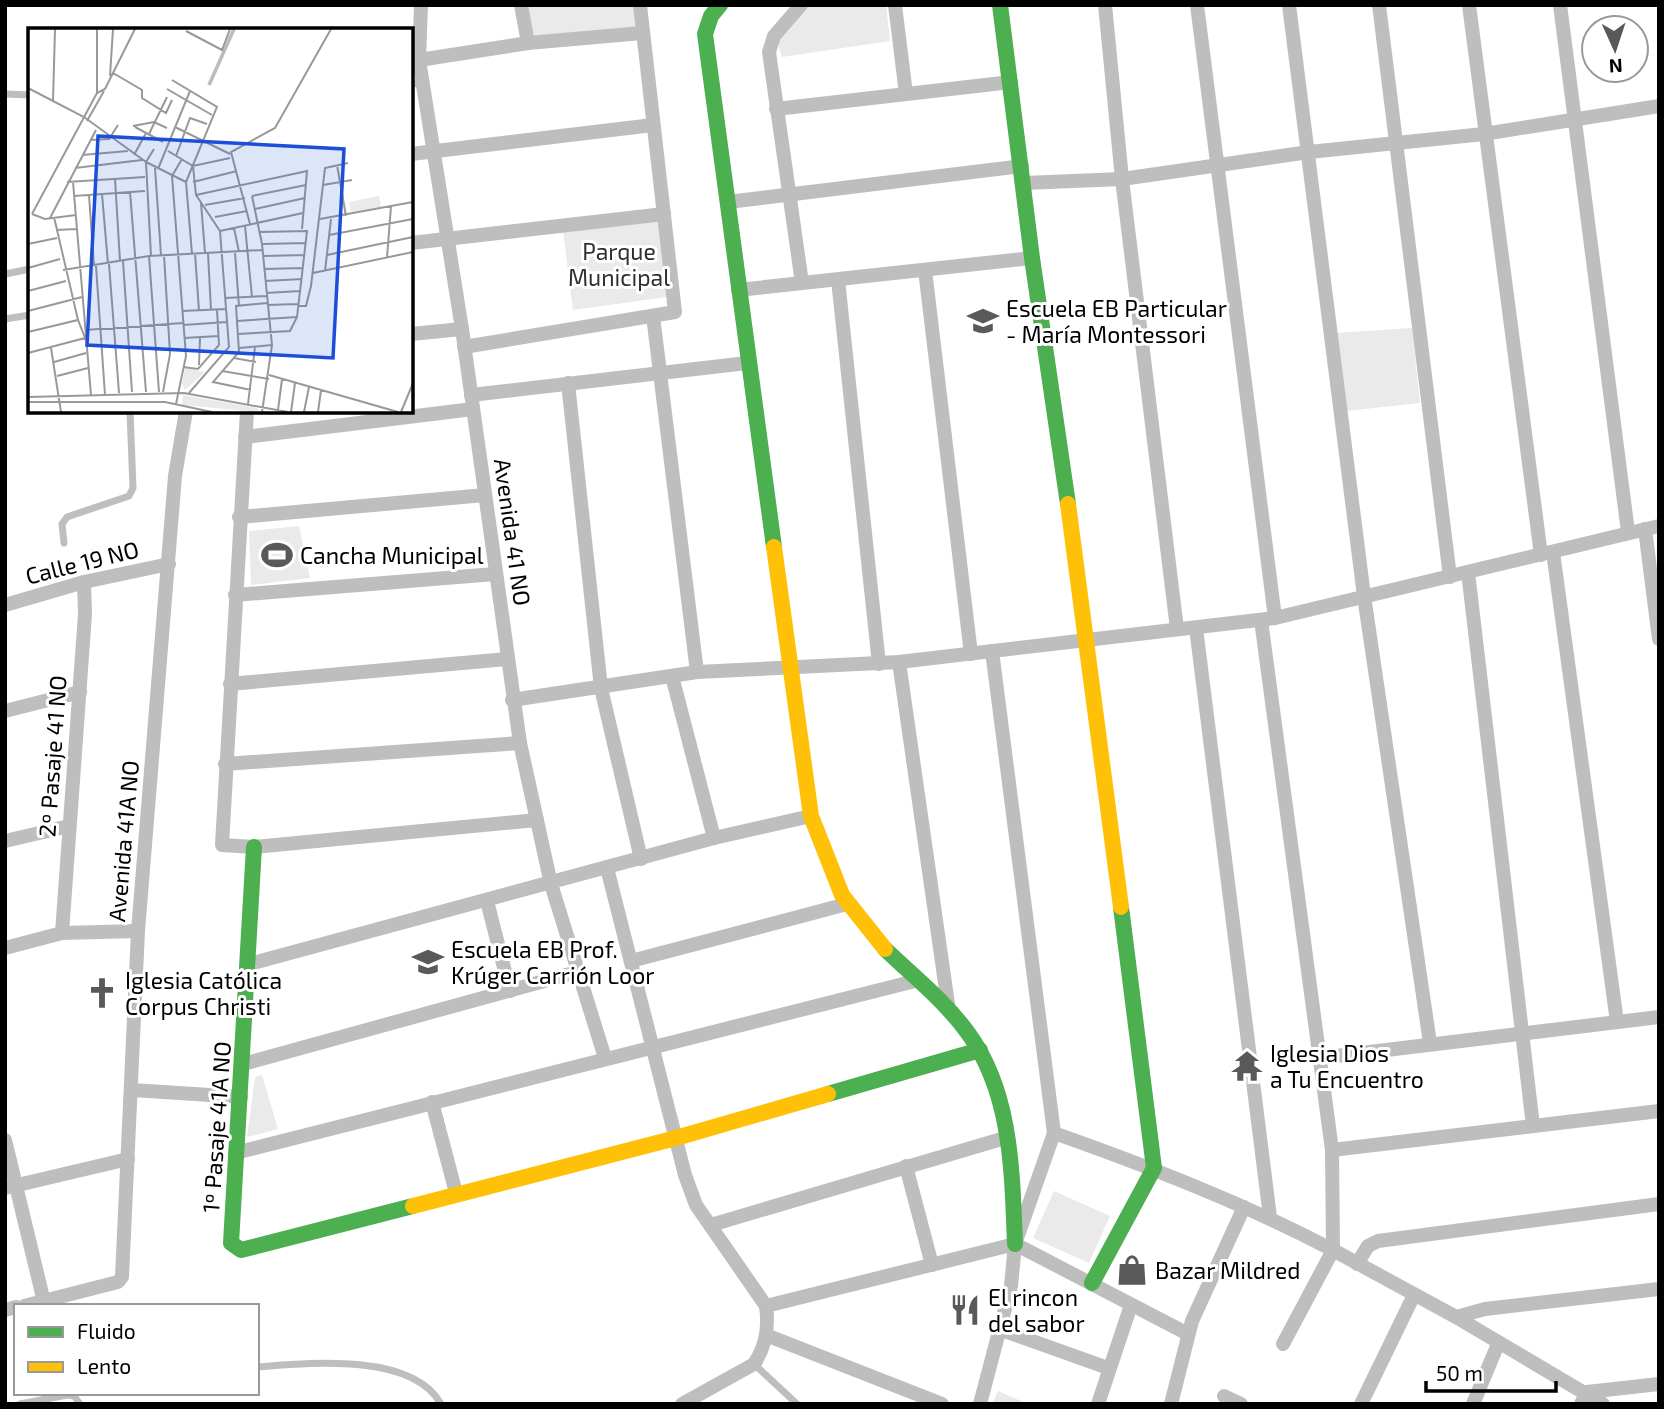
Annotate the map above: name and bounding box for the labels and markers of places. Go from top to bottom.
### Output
place label: Escuela EB Particular - María Montessori [1006,294,1227,348]
school or university icon: Escuela EB Particular - María Montessori [966,304,1000,338]
sports icon: Cancha Municipal [260,538,294,572]
place label: Cancha Municipal [300,541,484,569]
place label: Escuela EB Prof. Krúger Carrión Loor [451,935,654,989]
school or university icon: Escuela EB Prof. Krúger Carrión Loor [411,945,445,979]
place label: Iglesia Católica Corpus Christi [125,966,282,1020]
church icon: Iglesia Católica Corpus Christi [85,976,119,1010]
place label: Iglesia Dios a Tu Encuentro [1270,1039,1424,1093]
temple icon: Iglesia Dios a Tu Encuentro [1230,1049,1264,1083]
shop icon: Bazar Mildred [1115,1253,1149,1287]
place label: Bazar Mildred [1155,1256,1300,1284]
place label: El rincon del sabor [988,1283,1085,1337]
restaurant icon: El rincon del sabor [948,1293,982,1327]

